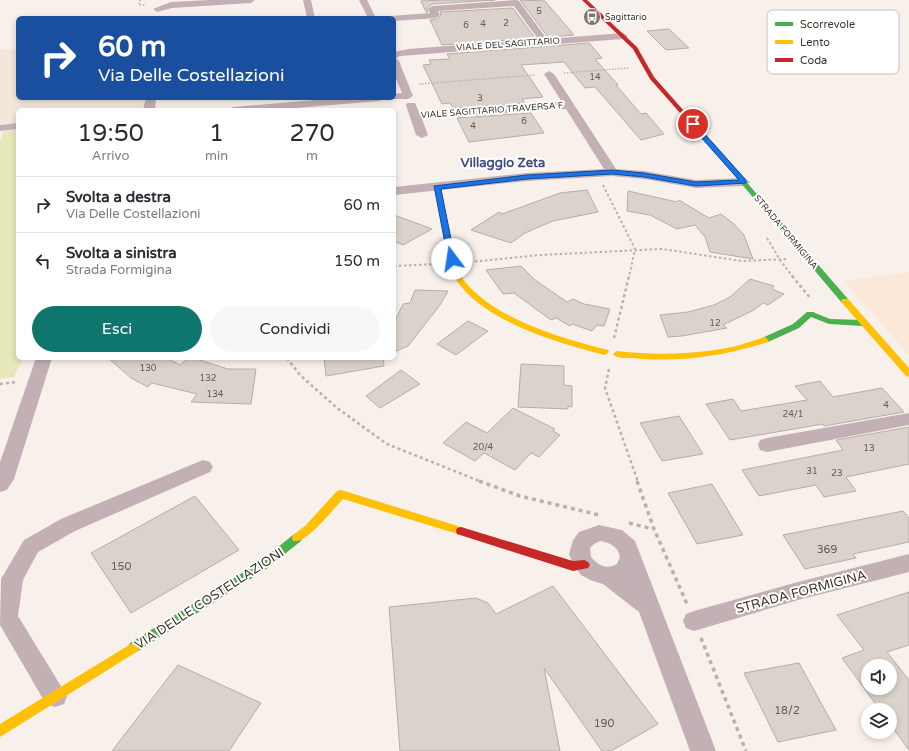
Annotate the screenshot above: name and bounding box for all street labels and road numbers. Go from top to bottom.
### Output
street label: VIALE DEL SAGITTARIO [456,35,560,54]
street label: VIALE SAGITTARIO TRAVERSA F [420,100,564,121]
street label: STRADA FORMIGINA [751,193,820,272]
street label: VIA DELLE COSTELLAZIONI [132,545,287,653]
street label: STRADA FORMIGINA [734,567,869,617]

